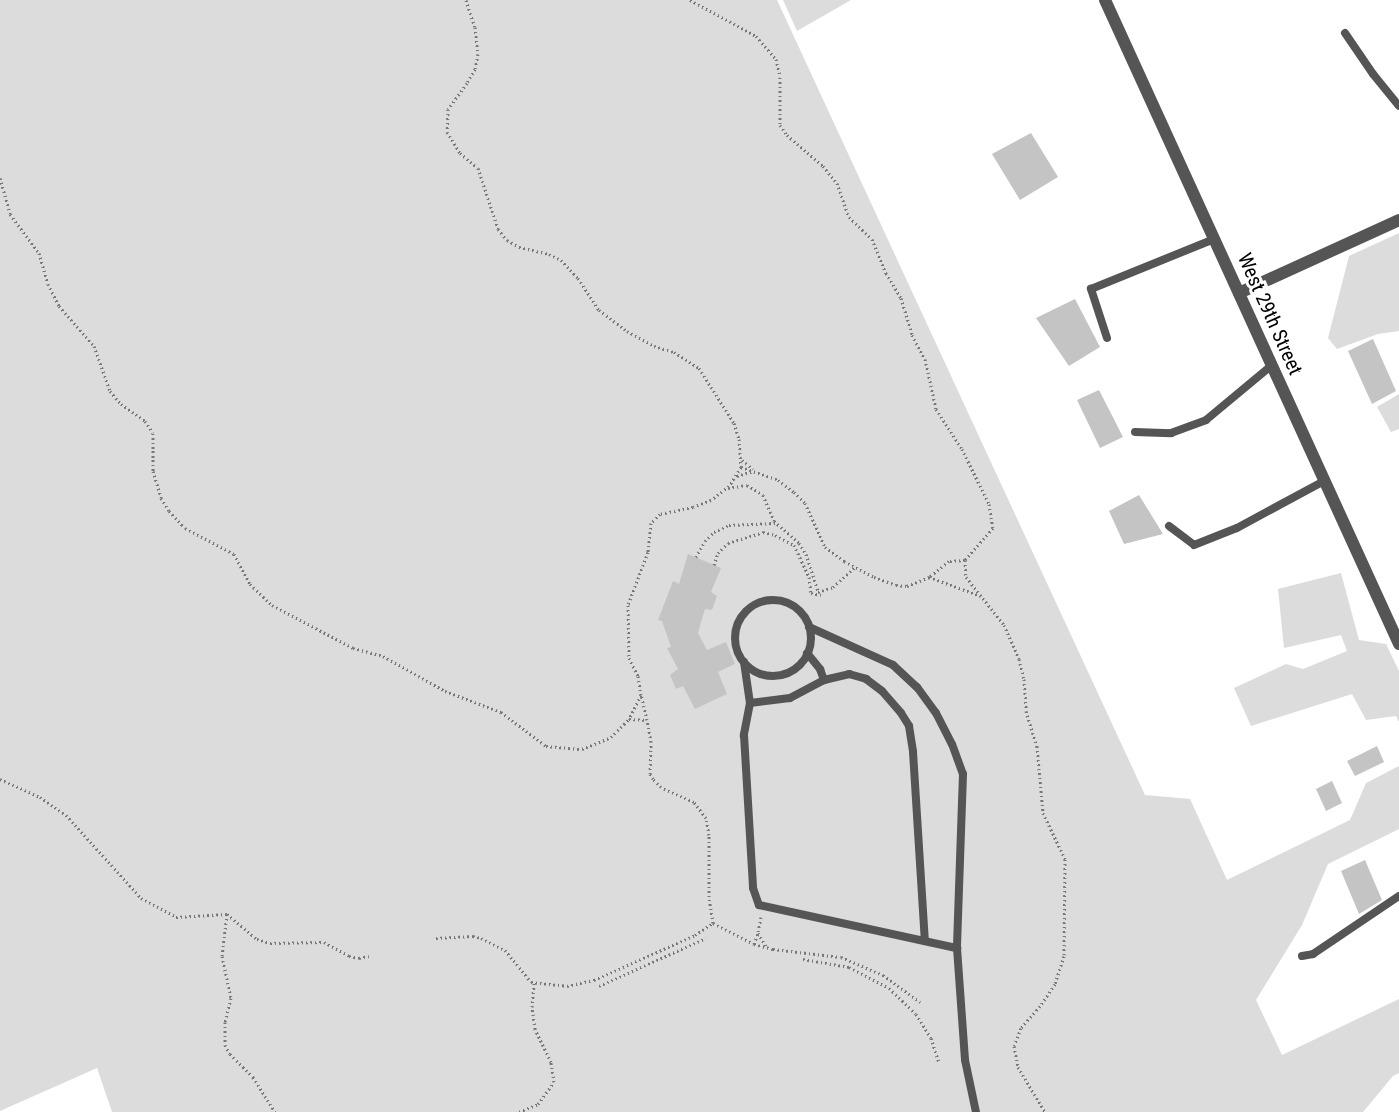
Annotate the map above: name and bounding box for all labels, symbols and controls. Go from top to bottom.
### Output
street label: West 29th Street [1232,249,1308,379]

